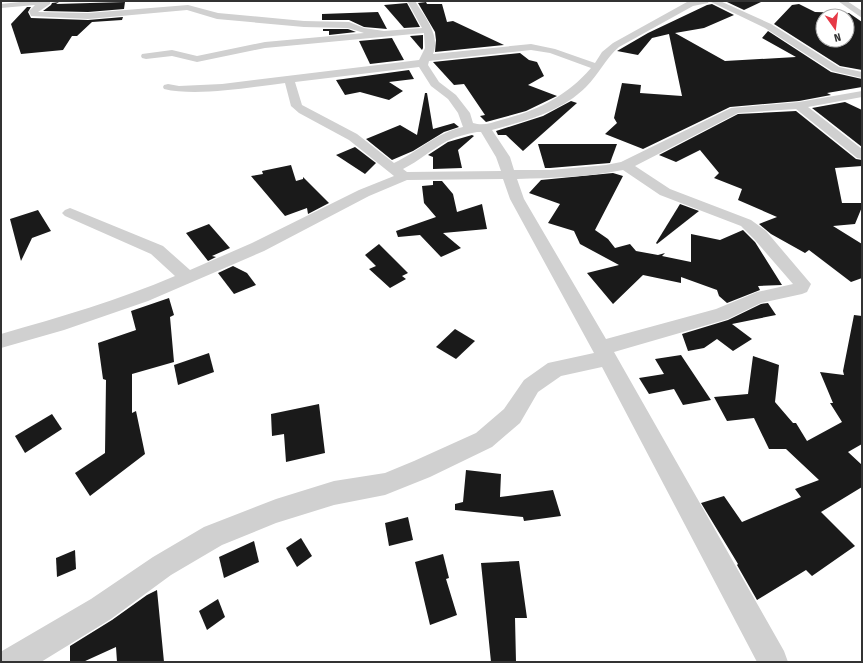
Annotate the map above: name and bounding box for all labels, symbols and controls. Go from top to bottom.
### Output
north arrow [815,8,855,48]
text: N [833,30,842,44]

